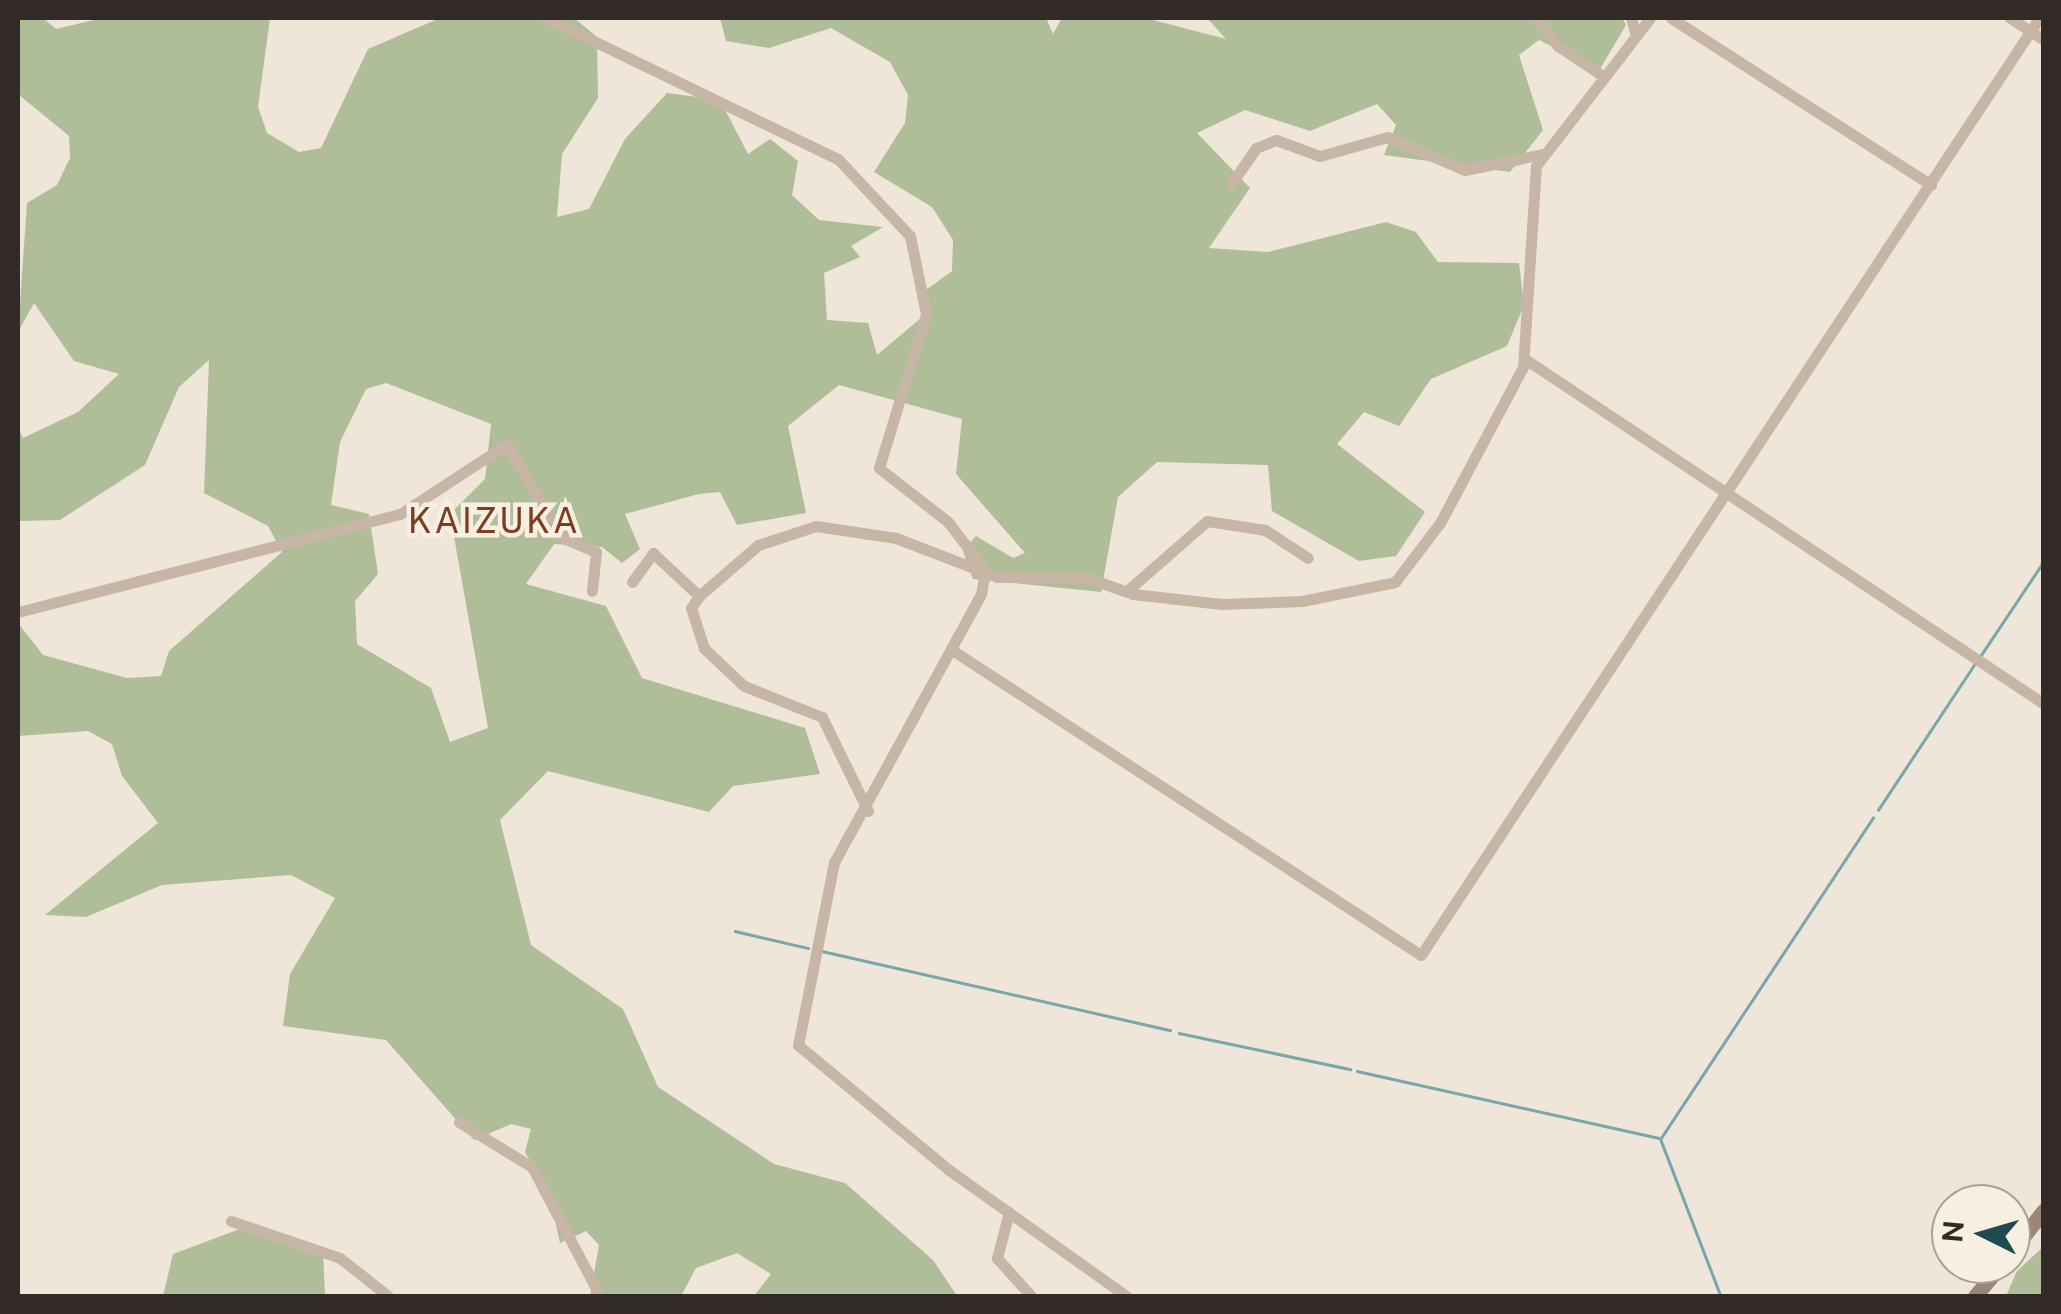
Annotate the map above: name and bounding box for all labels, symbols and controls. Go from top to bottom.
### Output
district label: KAIZUKA [408,500,580,542]
north arrow [1931,1184,2031,1284]
text: N [1935,1219,1970,1244]

